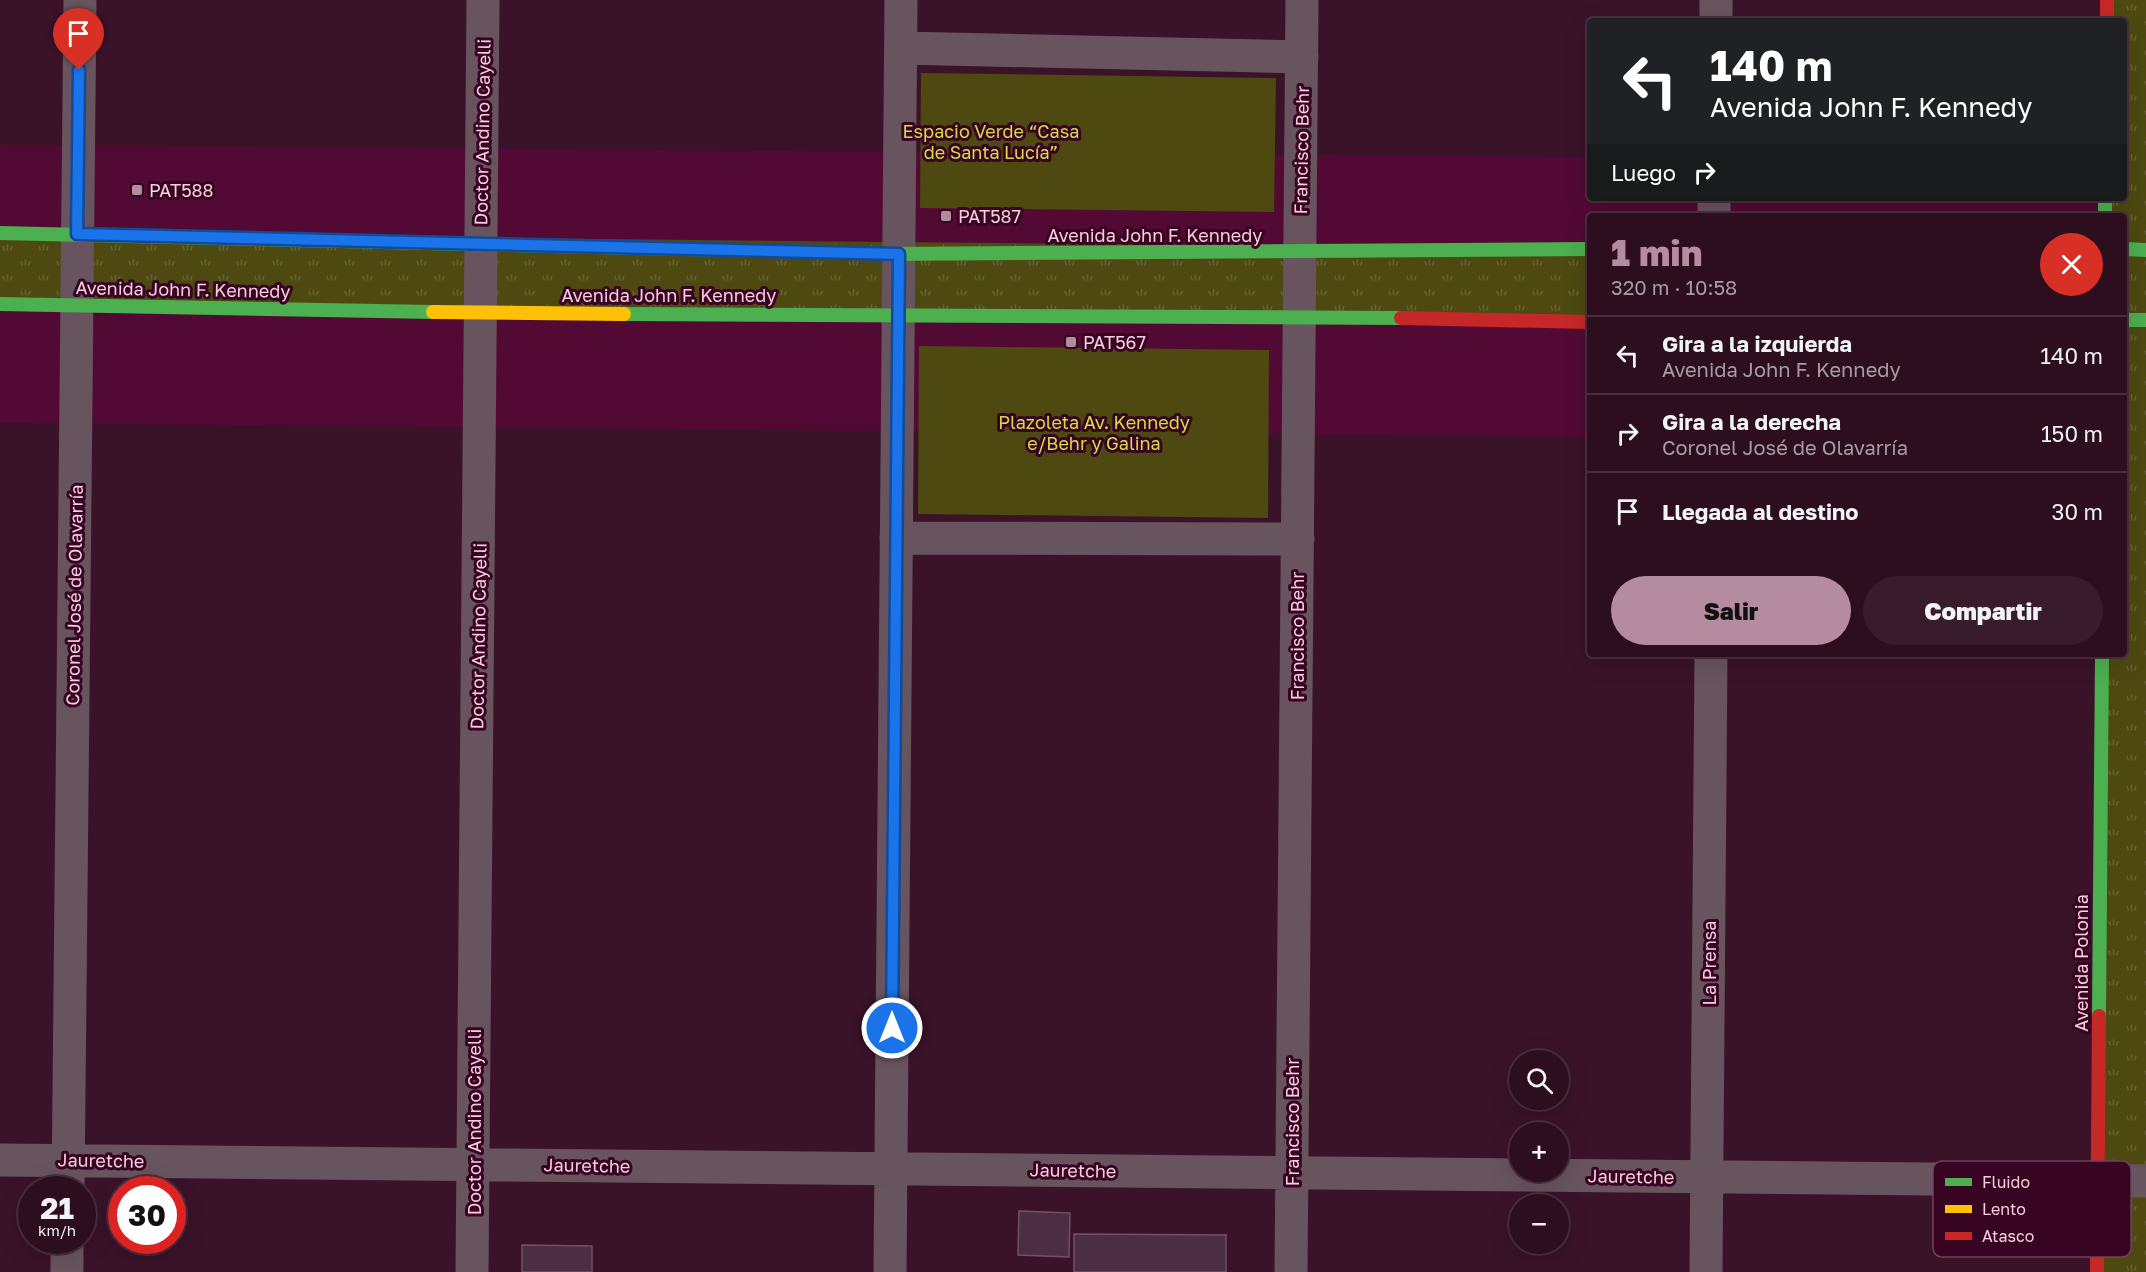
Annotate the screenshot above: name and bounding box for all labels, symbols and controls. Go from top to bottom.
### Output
pin [53,8,104,70]
icon: arrive [62,17,95,50]
street label: Doctor Andino Cayelli [469,38,495,226]
text: 140 m [1710,40,1832,90]
icon: left [1611,42,1689,120]
street label: Francisco Behr [1289,85,1313,215]
text: Avenida John F. Kennedy [1710,91,2032,123]
park label: Espacio Verde “Casa de Santa Lucía” [903,120,1079,163]
icon: right [1688,156,1721,189]
text: Luego [1611,159,1676,186]
place label: PAT588 [149,179,214,201]
marker: PAT588 [130,183,144,197]
place label: PAT587 [958,205,1021,227]
marker: PAT587 [939,209,953,223]
street label: Avenida John F. Kennedy [1048,224,1262,246]
text: 1 min [1611,231,1702,274]
button: close [2040,233,2103,296]
text: 320 m · 10:58 [1611,275,1737,299]
street label: Avenida John F. Kennedy [75,276,291,302]
street label: Avenida John F. Kennedy [562,284,776,306]
text: Gira a la izquierda [1662,330,1852,357]
place label: PAT567 [1083,331,1146,353]
marker: PAT567 [1064,335,1078,349]
icon: left [1611,339,1644,372]
text: 140 m [2040,342,2103,369]
text: Avenida John F. Kennedy [1662,357,1901,381]
text: Gira a la derecha [1662,408,1841,435]
park label: Plazoleta Av. Kennedy e/Behr y Galina [998,411,1190,454]
icon: right [1611,417,1644,450]
text: 150 m [2041,420,2103,447]
text: Coronel José de Olavarría [1662,435,1908,459]
street label: Coronel José de Olavarría [61,484,87,706]
icon: arrive [1611,495,1644,528]
text: Llegada al destino [1662,498,1859,525]
text: 30 m [2052,498,2103,525]
street label: Doctor Andino Cayelli [465,542,491,730]
street label: Francisco Behr [1286,572,1308,700]
button: Salir [1611,576,1851,645]
button: Compartir [1863,576,2103,645]
street label: Avenida Polonia [2070,894,2092,1032]
street label: La Prensa [1698,921,1720,1005]
position arrow [860,996,924,1060]
street label: Doctor Andino Cayelli [463,1029,485,1215]
map controls [1509,1050,1569,1254]
button: search [1509,1050,1569,1110]
street label: Francisco Behr [1281,1058,1303,1186]
button: + [1509,1122,1569,1182]
street label: Jauretche [57,1148,145,1172]
street label: Jauretche [543,1153,631,1177]
street label: Jauretche [1029,1158,1117,1182]
legend [1933,1161,2131,1257]
street label: Jauretche [1587,1164,1675,1188]
text: Fluido [1982,1172,2030,1192]
speed limit sign: 30 [108,1176,186,1254]
text: 21 [40,1190,74,1226]
button: − [1509,1194,1569,1254]
text: Lento [1982,1199,2026,1219]
text: km/h [38,1221,76,1239]
text: Atasco [1982,1226,2034,1246]

